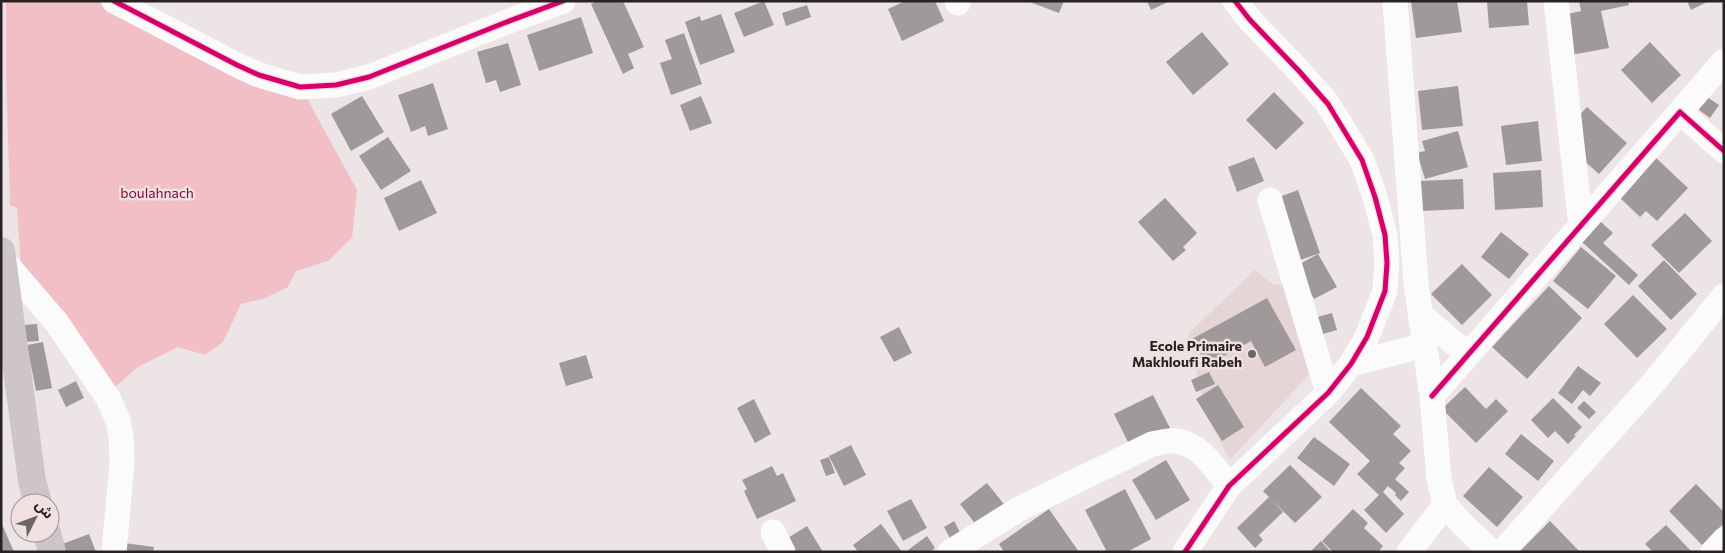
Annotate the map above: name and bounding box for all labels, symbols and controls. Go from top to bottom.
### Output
park label: boulahnach [120,184,194,201]
place label: Ecole Primaire Makhloufi Rabeh [1132,337,1242,370]
marker: Ecole Primaire Makhloufi Rabeh [1246,348,1258,360]
north arrow [10,493,60,543]
text: ش [32,496,58,522]

